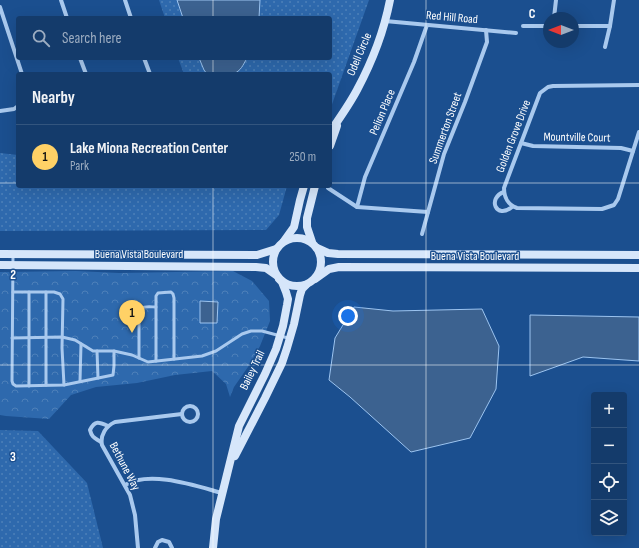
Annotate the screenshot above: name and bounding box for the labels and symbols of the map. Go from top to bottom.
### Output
text: C [529,6,536,22]
street label: Red Hill Road [425,8,478,27]
north arrow [543,12,579,48]
street label: Odell Circle [344,30,375,78]
street label: Pelion Place [366,87,399,137]
street label: Summerton Street [426,90,465,166]
street label: Golden Grove Drive [493,98,534,175]
street label: Mountville Court [543,129,611,146]
street label: Buena Vista Boulevard [95,247,183,262]
street label: Buena Vista Boulevard [431,249,519,264]
text: 2 [10,267,16,283]
pin: 1 [119,300,145,333]
your location [338,306,358,326]
street label: Bailey Trail [236,348,268,392]
street label: Bethune Way [106,440,144,493]
text: 3 [10,449,16,465]

